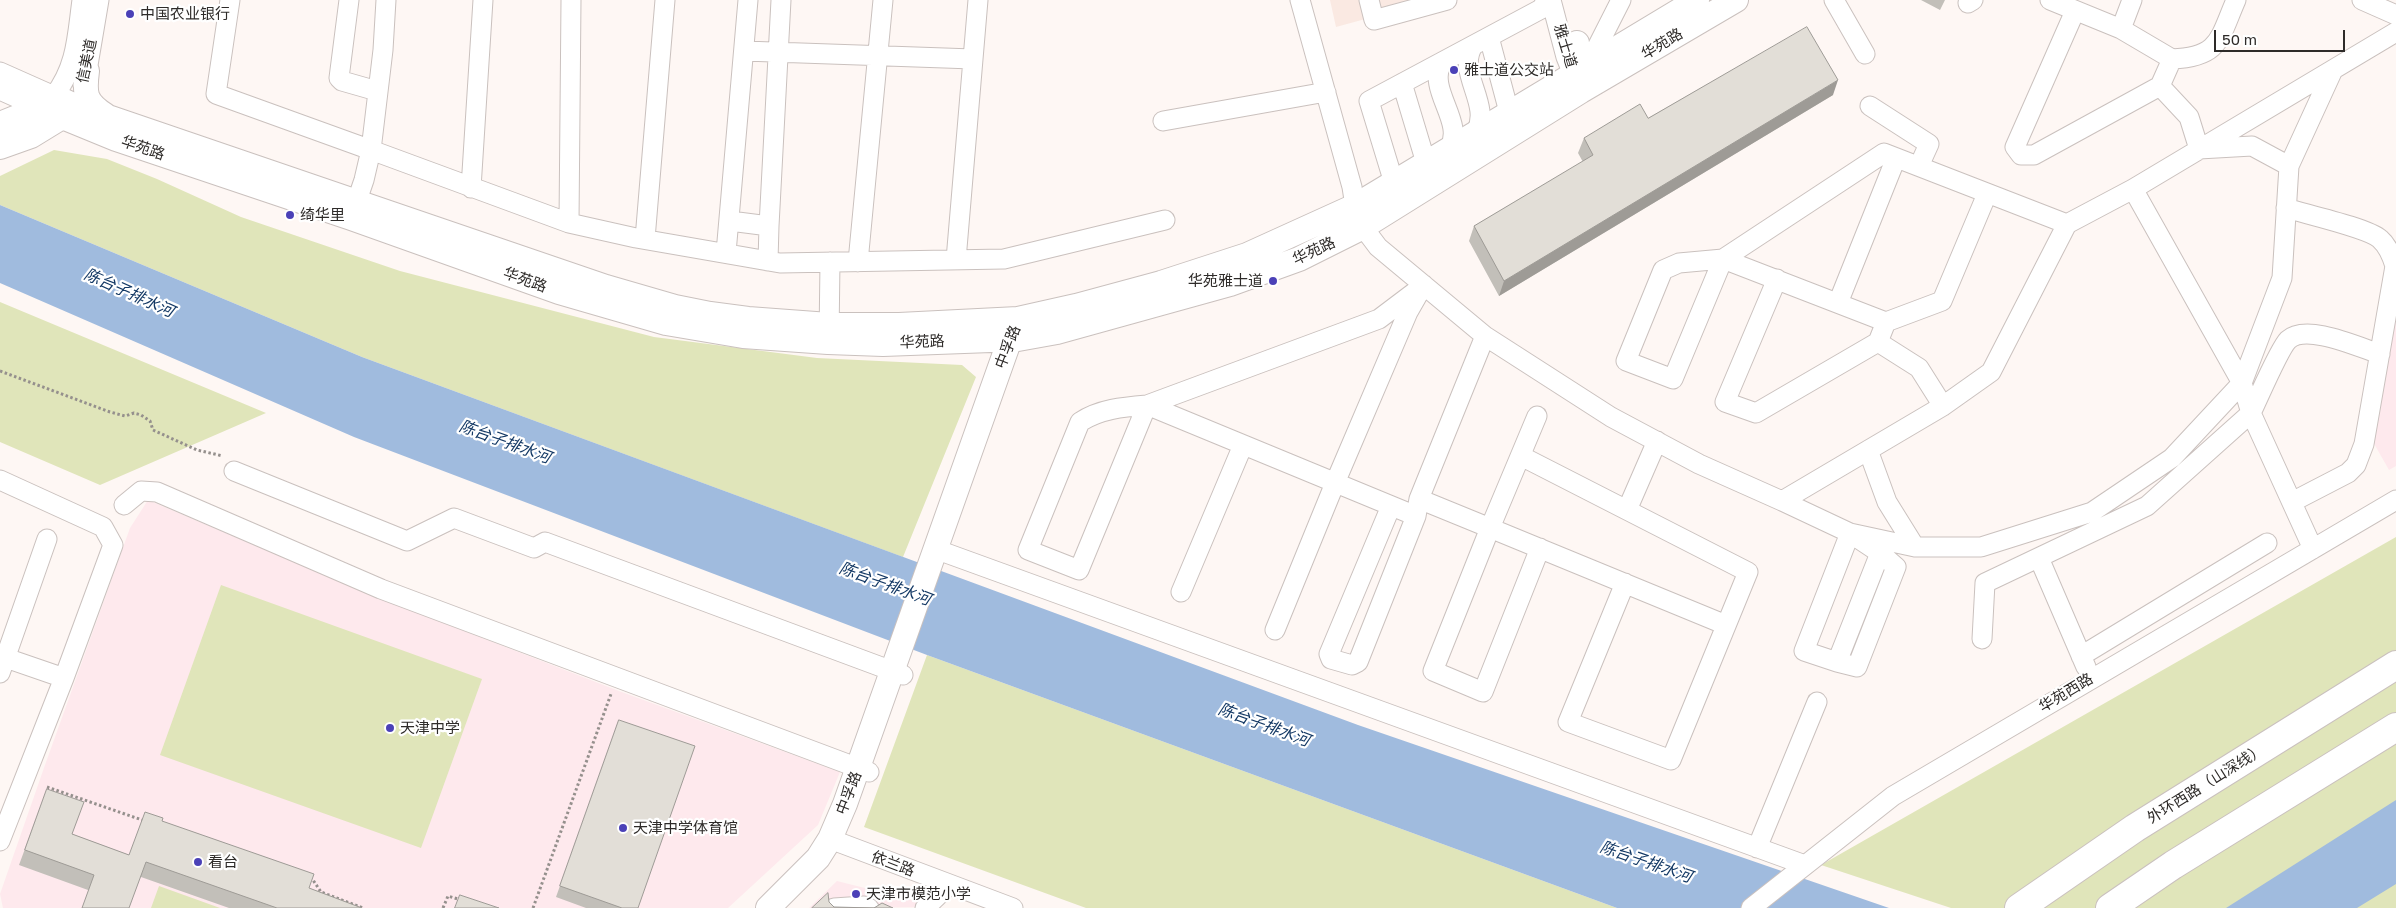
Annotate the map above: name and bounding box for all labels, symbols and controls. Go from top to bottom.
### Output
place label: 中国农业银行 [140,5,230,23]
marker: 中国农业银行 [124,8,136,20]
scale bar [2216,20,2347,52]
street label: 雅士道 [1550,22,1580,70]
street label: 华苑路 [1638,25,1686,63]
text: 50 m [2222,30,2257,48]
street label: 信美道 [74,37,100,85]
place label: 雅士道公交站 [1464,61,1554,79]
marker: 雅士道公交站 [1448,64,1460,76]
street label: 华苑路 [119,132,167,164]
place label: 绮华里 [300,206,345,224]
marker: 绮华里 [284,209,296,221]
street label: 华苑路 [1290,233,1338,269]
street label: 华苑路 [501,264,549,296]
water label: 陈台子排水河 [81,265,177,321]
place label: 华苑雅士道 [1188,272,1263,290]
marker: 华苑雅士道 [1267,275,1279,287]
street label: 中孚路 [992,323,1024,371]
street label: 华苑路 [899,332,945,352]
water label: 陈台子排水河 [457,417,553,467]
water label: 陈台子排水河 [837,559,933,609]
street label: 华苑西路 [2036,670,2096,716]
water label: 陈台子排水河 [1216,700,1312,750]
place label: 天津中学 [400,719,460,737]
marker: 天津中学 [384,722,396,734]
street label: 外环西路（山深线） [2144,741,2268,827]
street label: 中孚路 [833,769,865,817]
place label: 天津中学体育馆 [633,819,738,837]
marker: 天津中学体育馆 [617,822,629,834]
water label: 陈台子排水河 [1597,837,1695,887]
street label: 依兰路 [869,848,917,880]
place label: 看台 [208,853,238,871]
marker: 看台 [192,856,204,868]
place label: 天津市模范小学 [866,885,971,903]
marker: 天津市模范小学 [850,888,862,900]

